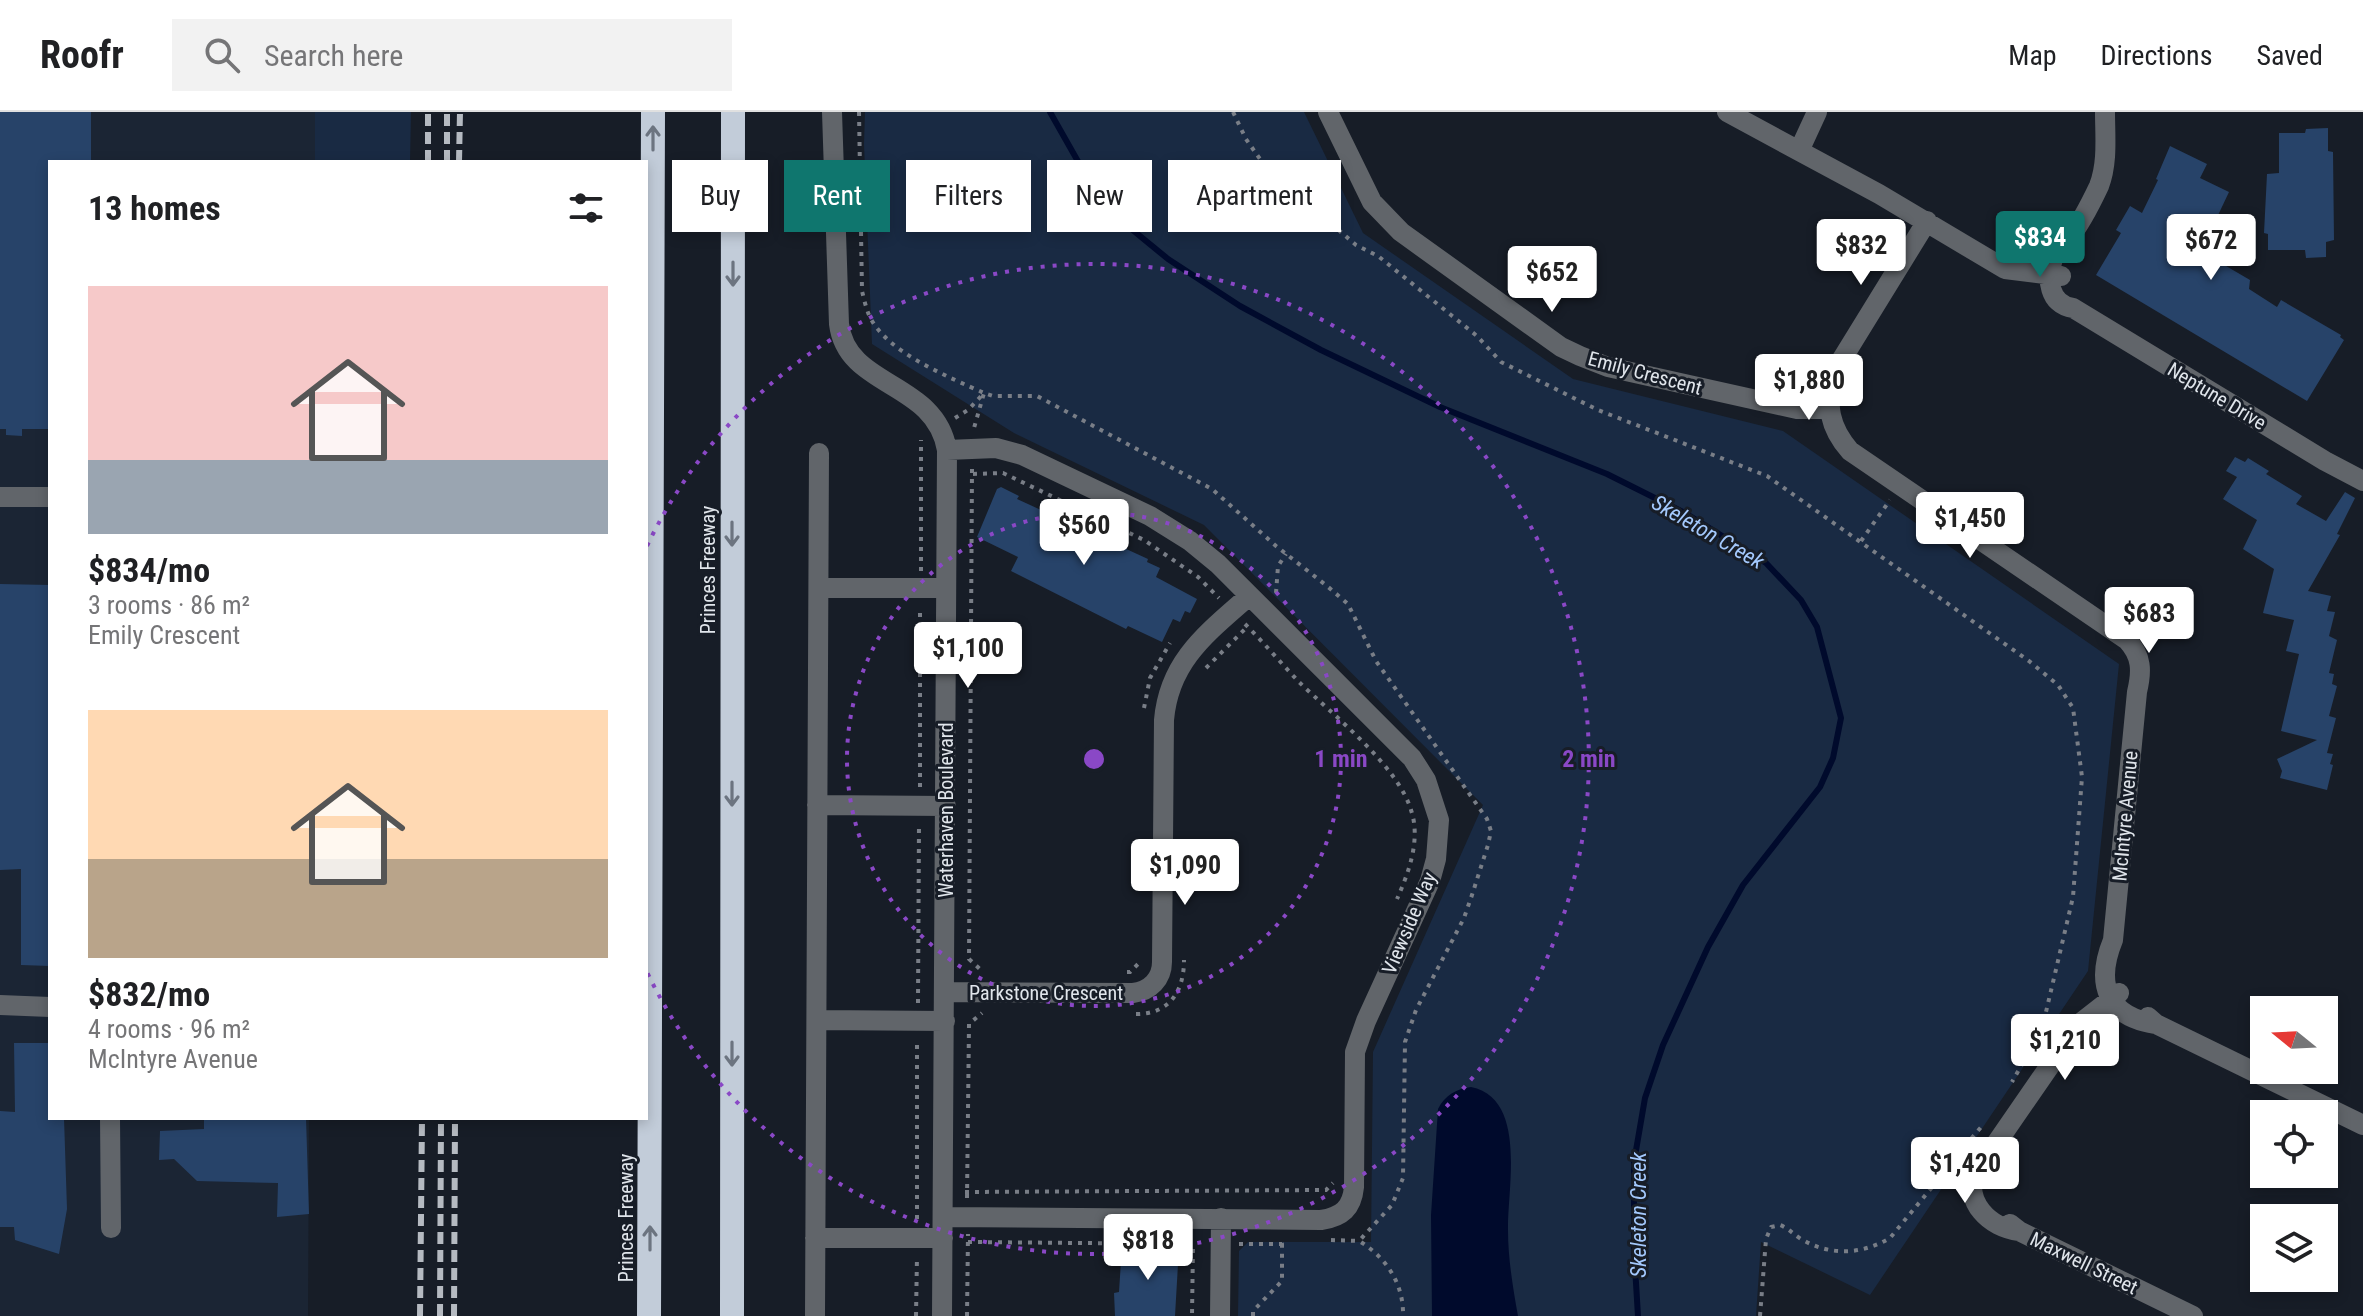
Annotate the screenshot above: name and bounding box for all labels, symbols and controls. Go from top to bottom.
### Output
search box [172,19,732,91]
text: Roofr [40,33,124,77]
icon: search [200,33,244,77]
text: Search here [264,38,403,73]
text: Map [2008,39,2057,72]
text: Directions [2101,39,2212,72]
text: Saved [2256,39,2323,72]
one-way arrow [645,125,661,152]
chip: Buy [672,160,768,232]
chip: Rent [784,160,890,232]
chip: Filters [906,160,1031,232]
chip: New [1047,160,1152,232]
chip: Apartment [1168,160,1341,232]
icon: filters [564,186,608,230]
text: 13 homes [88,188,221,228]
pin: $834 [1993,211,2087,279]
pin: $672 [2164,214,2258,282]
pin: $832 [1814,219,1908,287]
text: $834 [2014,222,2066,252]
text: $672 [2185,225,2237,255]
text: $832 [1835,230,1887,260]
pin: $652 [1505,246,1599,314]
text: $652 [1526,257,1578,287]
one-way arrow [725,260,741,287]
icon: home [276,338,420,482]
street label: Emily Crescent [1585,346,1705,400]
pin: $1,880 [1744,354,1874,422]
street label: Neptune Drive [2163,357,2271,435]
text: $1,880 [1773,365,1845,395]
water label: Skeleton Creek [1647,490,1769,574]
pin: $1,450 [1905,492,2035,560]
pin: $560 [1037,499,1131,567]
text: $1,450 [1934,503,2006,533]
street label: Princes Freeway [696,506,720,634]
text: $560 [1058,510,1110,540]
one-way arrow [724,520,740,547]
text: $834/mo [88,550,210,590]
pin: $683 [2102,587,2196,655]
text: 3 rooms · 86 m² [88,590,250,620]
text: $683 [2123,598,2175,628]
text: Emily Crescent [88,620,240,650]
pin: $1,100 [903,622,1033,690]
text: $1,100 [932,633,1004,663]
street label: Waterhaven Boulevard [934,722,958,898]
centre of rings [1080,745,1108,773]
text: 1 min [1314,745,1368,773]
text: 2 min [1562,745,1616,773]
street label: McIntyre Avenue [2107,750,2143,882]
icon: home [276,762,420,906]
one-way arrow [724,780,740,807]
pin: $1,090 [1120,839,1250,907]
text: $1,090 [1149,850,1221,880]
street label: Viewside Way [1377,868,1441,978]
text: $832/mo [88,974,210,1014]
street label: Parkstone Crescent [969,981,1123,1005]
north arrow [2250,996,2338,1084]
map controls [2250,996,2338,1292]
text: 4 rooms · 96 m² [88,1014,250,1044]
pin: $1,210 [2000,1014,2130,1082]
text: $1,210 [2029,1025,2101,1055]
one-way arrow [724,1040,740,1067]
text: McIntyre Avenue [88,1044,258,1074]
button: locate [2250,1100,2338,1188]
pin: $1,420 [1900,1137,2030,1205]
text: $1,420 [1929,1148,2001,1178]
water label: Skeleton Creek [1626,1152,1651,1278]
street label: Princes Freeway [614,1154,638,1282]
button: layers [2250,1204,2338,1292]
pin: $818 [1101,1214,1195,1282]
one-way arrow [642,1225,658,1252]
text: $818 [1122,1225,1174,1255]
street label: Maxwell Street [2026,1227,2142,1299]

